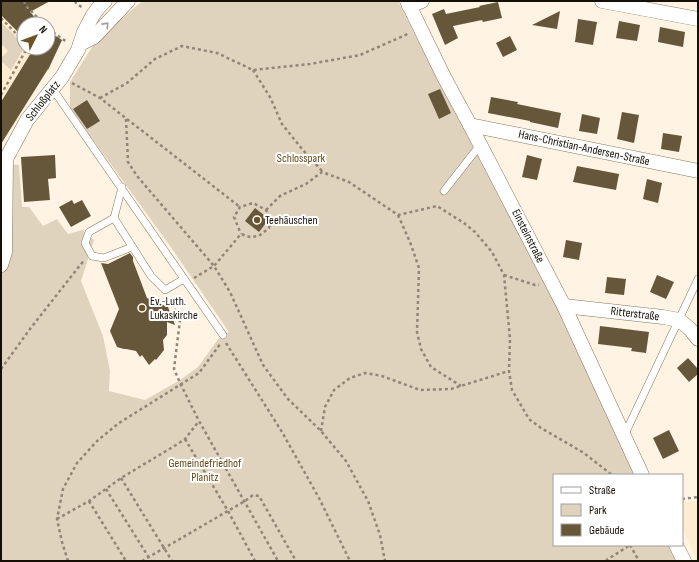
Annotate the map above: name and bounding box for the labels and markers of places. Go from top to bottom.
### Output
place label: Teehäuschen [265,213,318,228]
marker: Teehäuschen [252,215,262,225]
place label: Ev.-Luth. Lukaskirche [150,294,198,323]
marker: Ev.-Luth. Lukaskirche [137,303,147,313]

